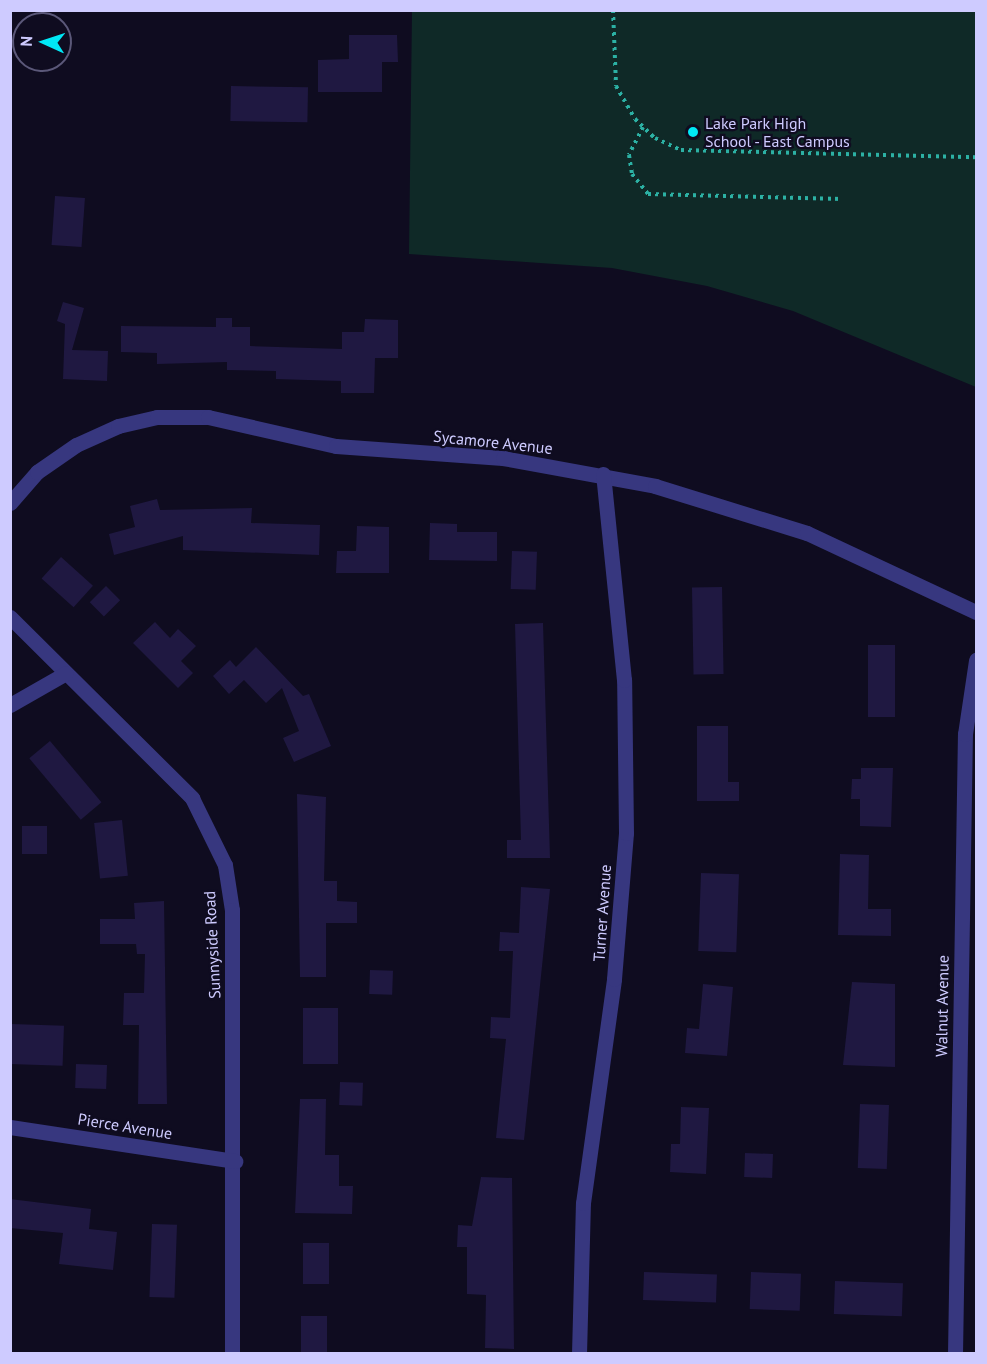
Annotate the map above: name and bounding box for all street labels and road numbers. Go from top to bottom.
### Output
street label: Sycamore Avenue [432,426,554,458]
street label: Turner Avenue [589,864,615,962]
street label: Sunnyside Road [200,891,224,999]
street label: Walnut Avenue [932,955,952,1057]
street label: Pierce Avenue [76,1109,174,1143]

